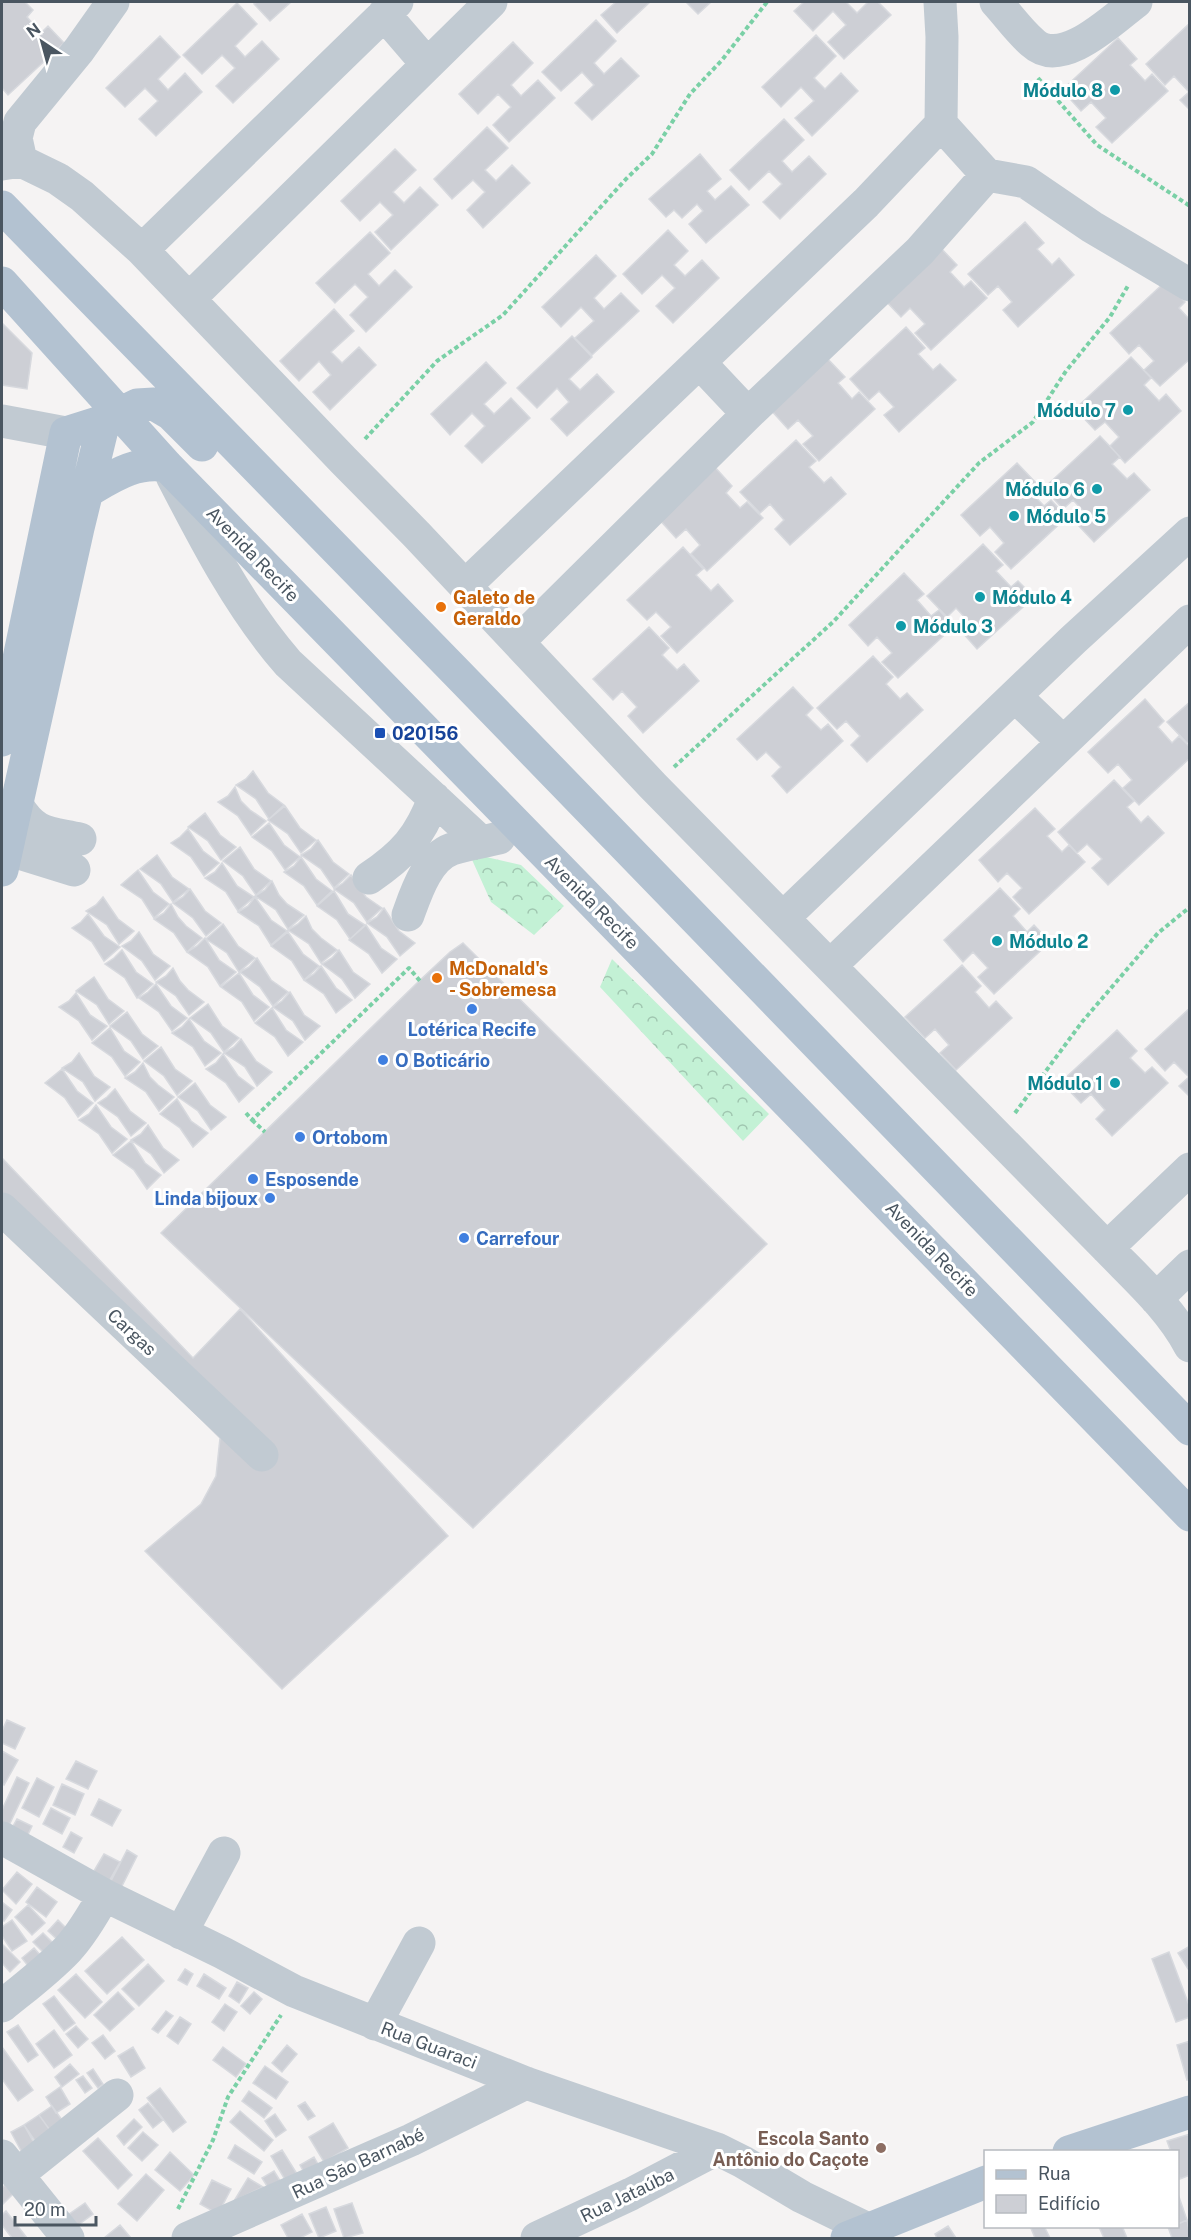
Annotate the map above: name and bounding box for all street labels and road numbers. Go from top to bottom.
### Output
street label: Avenida Recife [202,502,304,606]
street label: Avenida Recife [541,851,643,953]
street label: Avenida Recife [881,1197,983,1301]
street label: Cargas [103,1304,161,1360]
street label: Rua Guaraci [378,2017,480,2073]
street label: Rua São Barnabé [289,2123,427,2203]
street label: Rua Jataúba [577,2163,677,2227]

